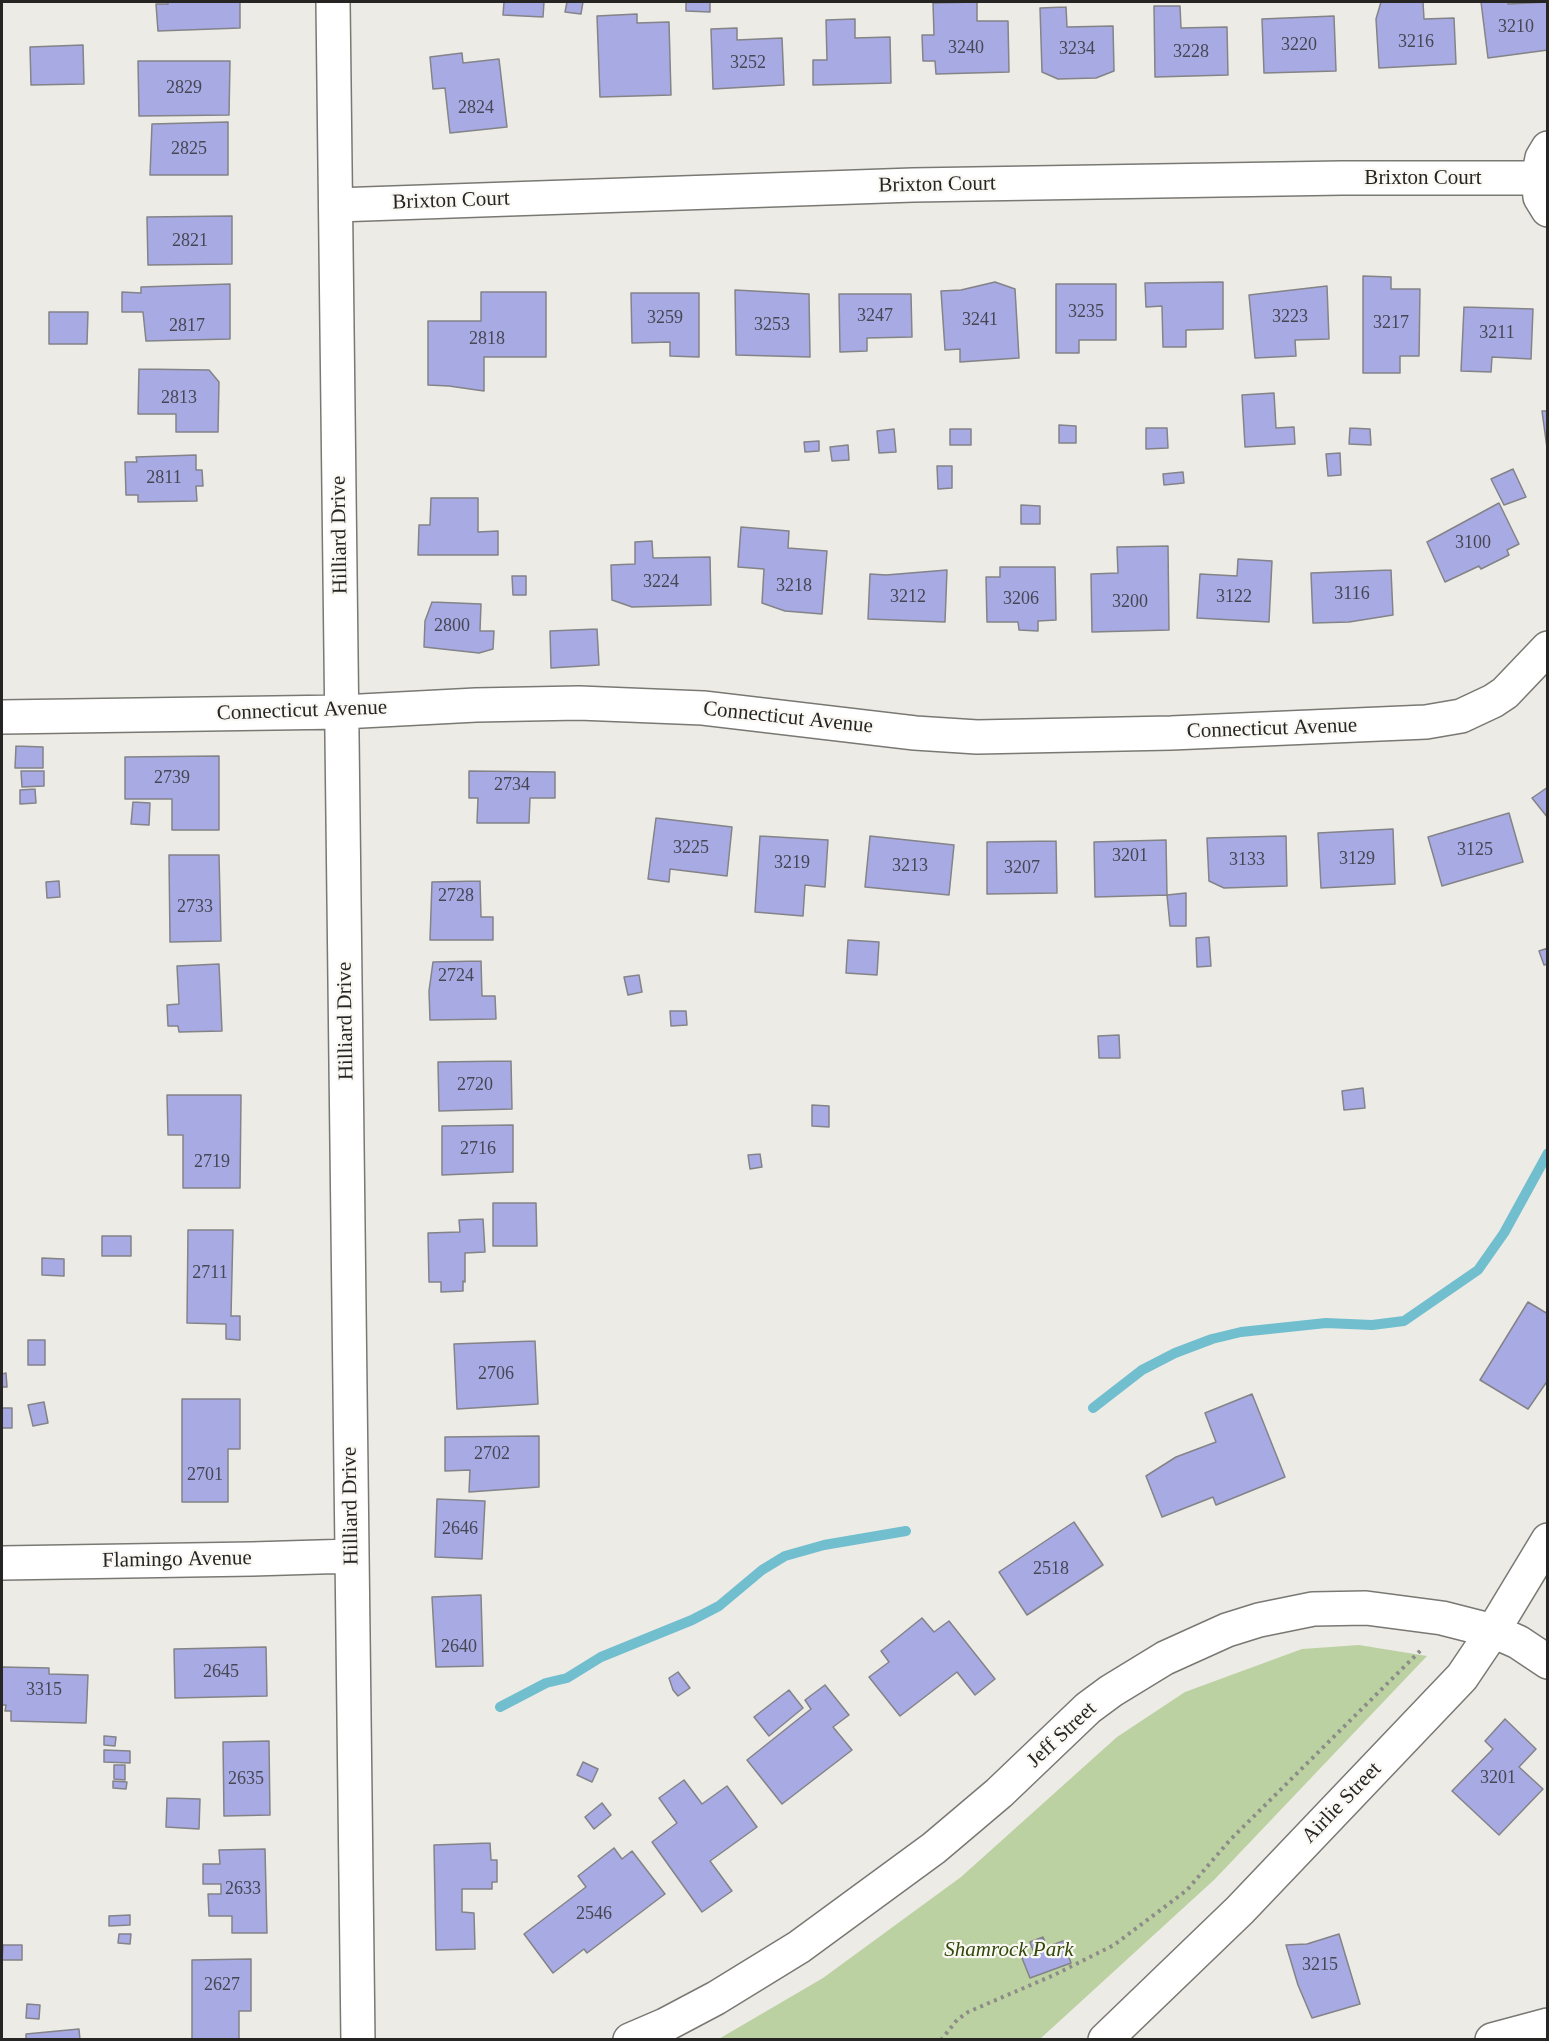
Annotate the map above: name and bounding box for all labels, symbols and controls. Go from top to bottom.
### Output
house number: 3210 [1498,16,1534,38]
house number: 3216 [1398,31,1434,53]
house number: 3220 [1281,34,1317,56]
house number: 3240 [948,37,984,59]
house number: 3234 [1059,38,1095,60]
house number: 3228 [1173,41,1209,63]
house number: 3252 [730,52,766,74]
house number: 2829 [166,77,202,99]
house number: 2824 [458,97,494,119]
house number: 2825 [171,138,207,160]
street label: Brixton Court [1364,165,1482,191]
street label: Brixton Court [878,171,996,199]
street label: Brixton Court [392,186,510,216]
house number: 2821 [172,230,208,252]
house number: 3235 [1068,301,1104,323]
house number: 3247 [857,305,893,327]
house number: 3223 [1272,306,1308,328]
house number: 3259 [647,307,683,329]
house number: 3241 [962,309,998,331]
house number: 3217 [1373,312,1409,334]
house number: 3253 [754,314,790,336]
house number: 2817 [169,315,205,337]
house number: 3211 [1479,322,1515,344]
house number: 2818 [469,328,505,350]
house number: 2813 [161,387,197,409]
house number: 2811 [146,467,182,489]
street label: Hilliard Drive [326,476,354,594]
house number: 3100 [1455,532,1491,554]
house number: 3224 [643,571,679,593]
house number: 3218 [776,575,812,597]
house number: 3116 [1334,583,1370,605]
house number: 3212 [890,586,926,608]
house number: 3122 [1216,586,1252,608]
house number: 3206 [1003,588,1039,610]
house number: 3200 [1112,591,1148,613]
house number: 2800 [434,615,470,637]
street label: Connecticut Avenue [216,695,388,727]
street label: Connecticut Avenue [702,697,874,739]
street label: Connecticut Avenue [1186,713,1358,745]
house number: 2739 [154,767,190,789]
house number: 2734 [494,774,530,796]
house number: 3225 [673,837,709,859]
house number: 3125 [1457,839,1493,861]
house number: 3201 [1112,845,1148,867]
house number: 3129 [1339,848,1375,870]
house number: 3133 [1229,849,1265,871]
house number: 3219 [774,852,810,874]
house number: 3213 [892,855,928,877]
house number: 3207 [1004,857,1040,879]
house number: 2728 [438,885,474,907]
house number: 2733 [177,896,213,918]
street label: Hilliard Drive [332,962,360,1080]
house number: 2724 [438,965,474,987]
house number: 2720 [457,1074,493,1096]
house number: 2716 [460,1138,496,1160]
house number: 2719 [194,1151,230,1173]
house number: 2711 [192,1262,228,1284]
house number: 2706 [478,1363,514,1385]
house number: 2702 [474,1443,510,1465]
street label: Hilliard Drive [337,1447,365,1565]
house number: 2701 [187,1464,223,1486]
house number: 2646 [442,1518,478,1540]
street label: Flamingo Avenue [102,1546,252,1574]
house number: 2518 [1033,1558,1069,1580]
house number: 2640 [441,1636,477,1658]
house number: 2645 [203,1661,239,1683]
house number: 3315 [26,1679,62,1701]
street label: Jeff Street [1022,1697,1102,1773]
street label: Airlie Street [1297,1757,1387,1849]
house number: 3201 [1480,1767,1516,1789]
house number: 2635 [228,1768,264,1790]
house number: 2633 [225,1878,261,1900]
house number: 2546 [576,1903,612,1925]
park label: Shamrock Park [944,1937,1074,1963]
house number: 3215 [1302,1954,1338,1976]
house number: 2627 [204,1974,240,1996]

